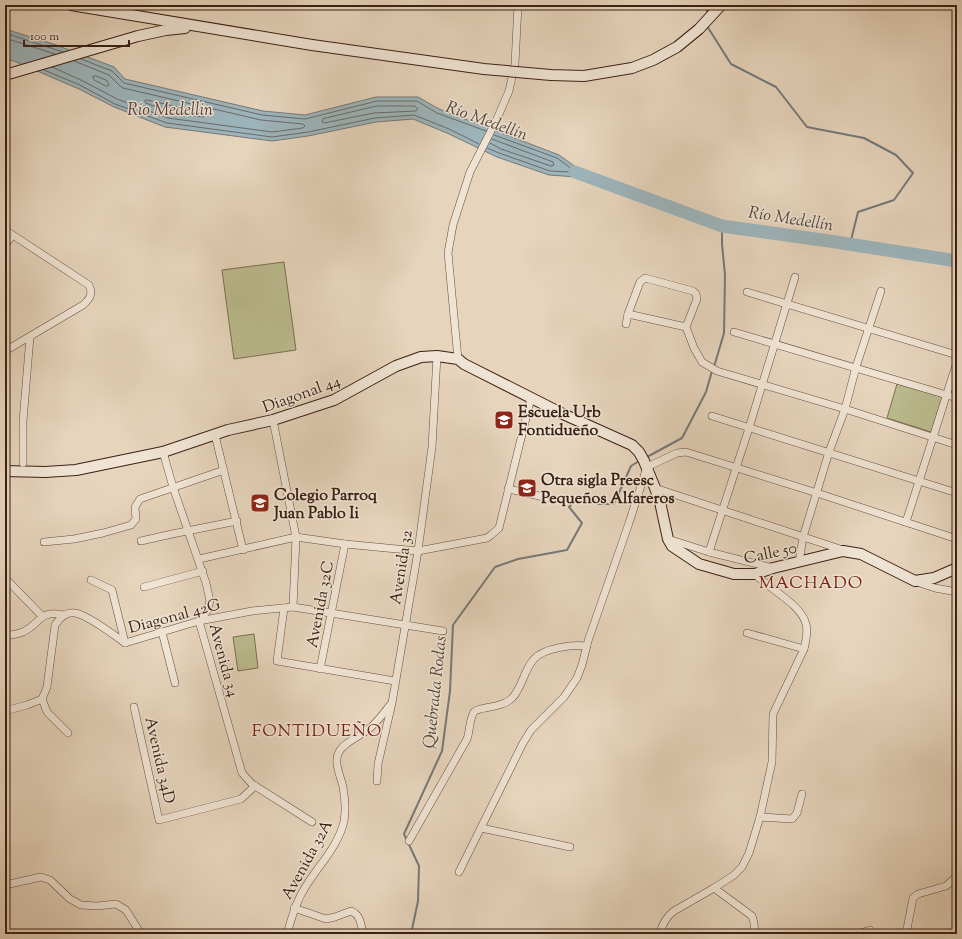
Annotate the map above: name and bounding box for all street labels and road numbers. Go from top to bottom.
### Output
street label: Diagonal 44 [260,371,344,420]
street label: Avenida 32 [385,528,420,606]
street label: Calle 50 [742,538,799,571]
street label: Avenida 32C [302,559,341,650]
street label: Diagonal 42G [126,594,223,641]
street label: Avenida 34 [202,621,243,700]
street label: Avenida 34D [137,715,180,806]
street label: Avenida 32A [277,816,340,904]

